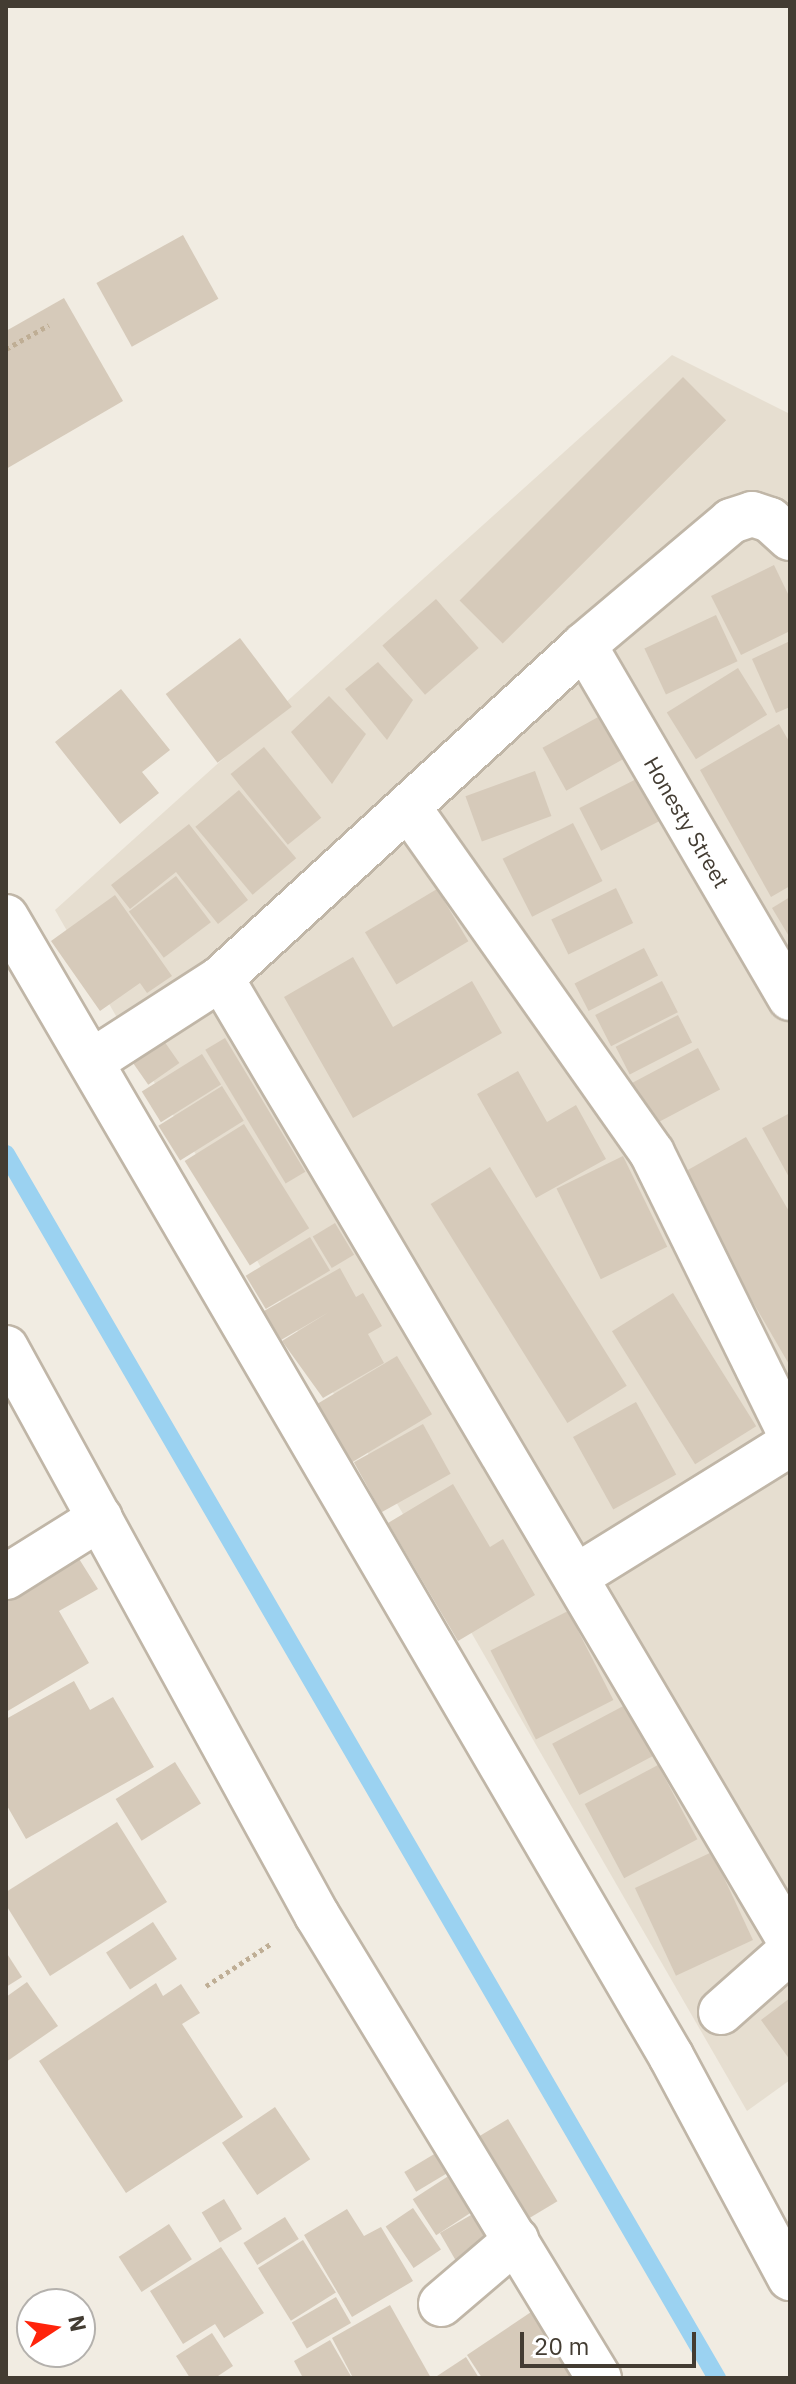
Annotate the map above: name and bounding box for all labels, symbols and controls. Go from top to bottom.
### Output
street label: Honesty Street [639,752,735,892]
north arrow [16,2288,96,2368]
text: N [62,2313,94,2334]
scale bar [524,2316,700,2366]
text: 20 m [534,2330,589,2362]

